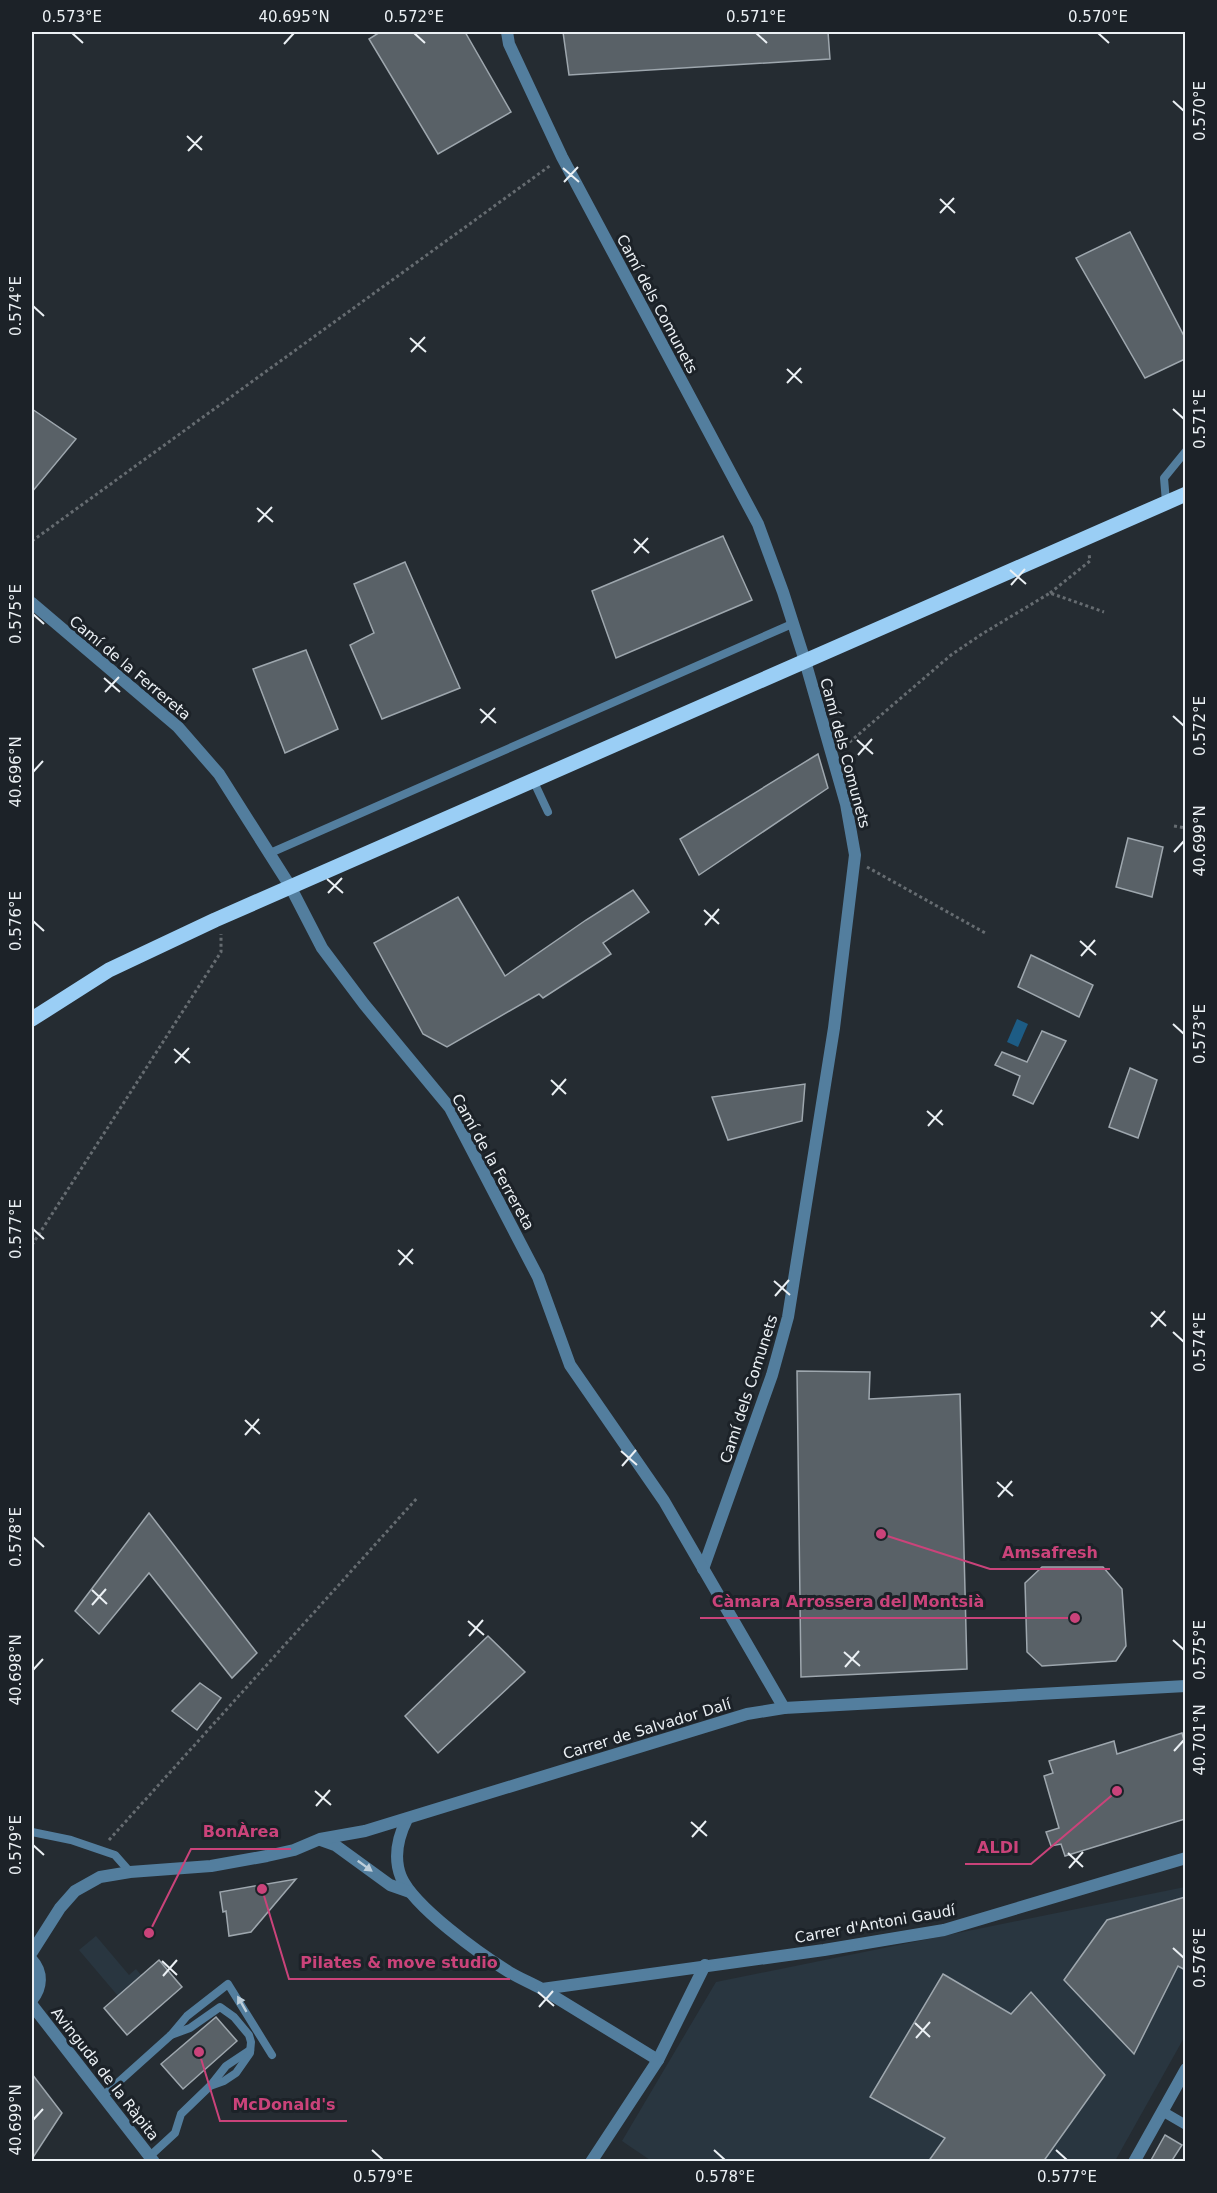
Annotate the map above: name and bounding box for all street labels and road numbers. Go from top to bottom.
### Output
street label: Camí dels Comunets [613,231,701,377]
street label: Camí de la Ferrereta [66,612,194,724]
street label: Camí dels Comunets [816,676,874,830]
street label: Camí de la Ferrereta [448,1091,538,1233]
street label: Camí dels Comunets [717,1312,782,1465]
street label: Carrer de Salvador Dalí [561,1695,734,1763]
street label: Carrer d'Antoni Gaudí [793,1901,957,1947]
street label: Avinguda de la Ràpita [47,2004,163,2144]

